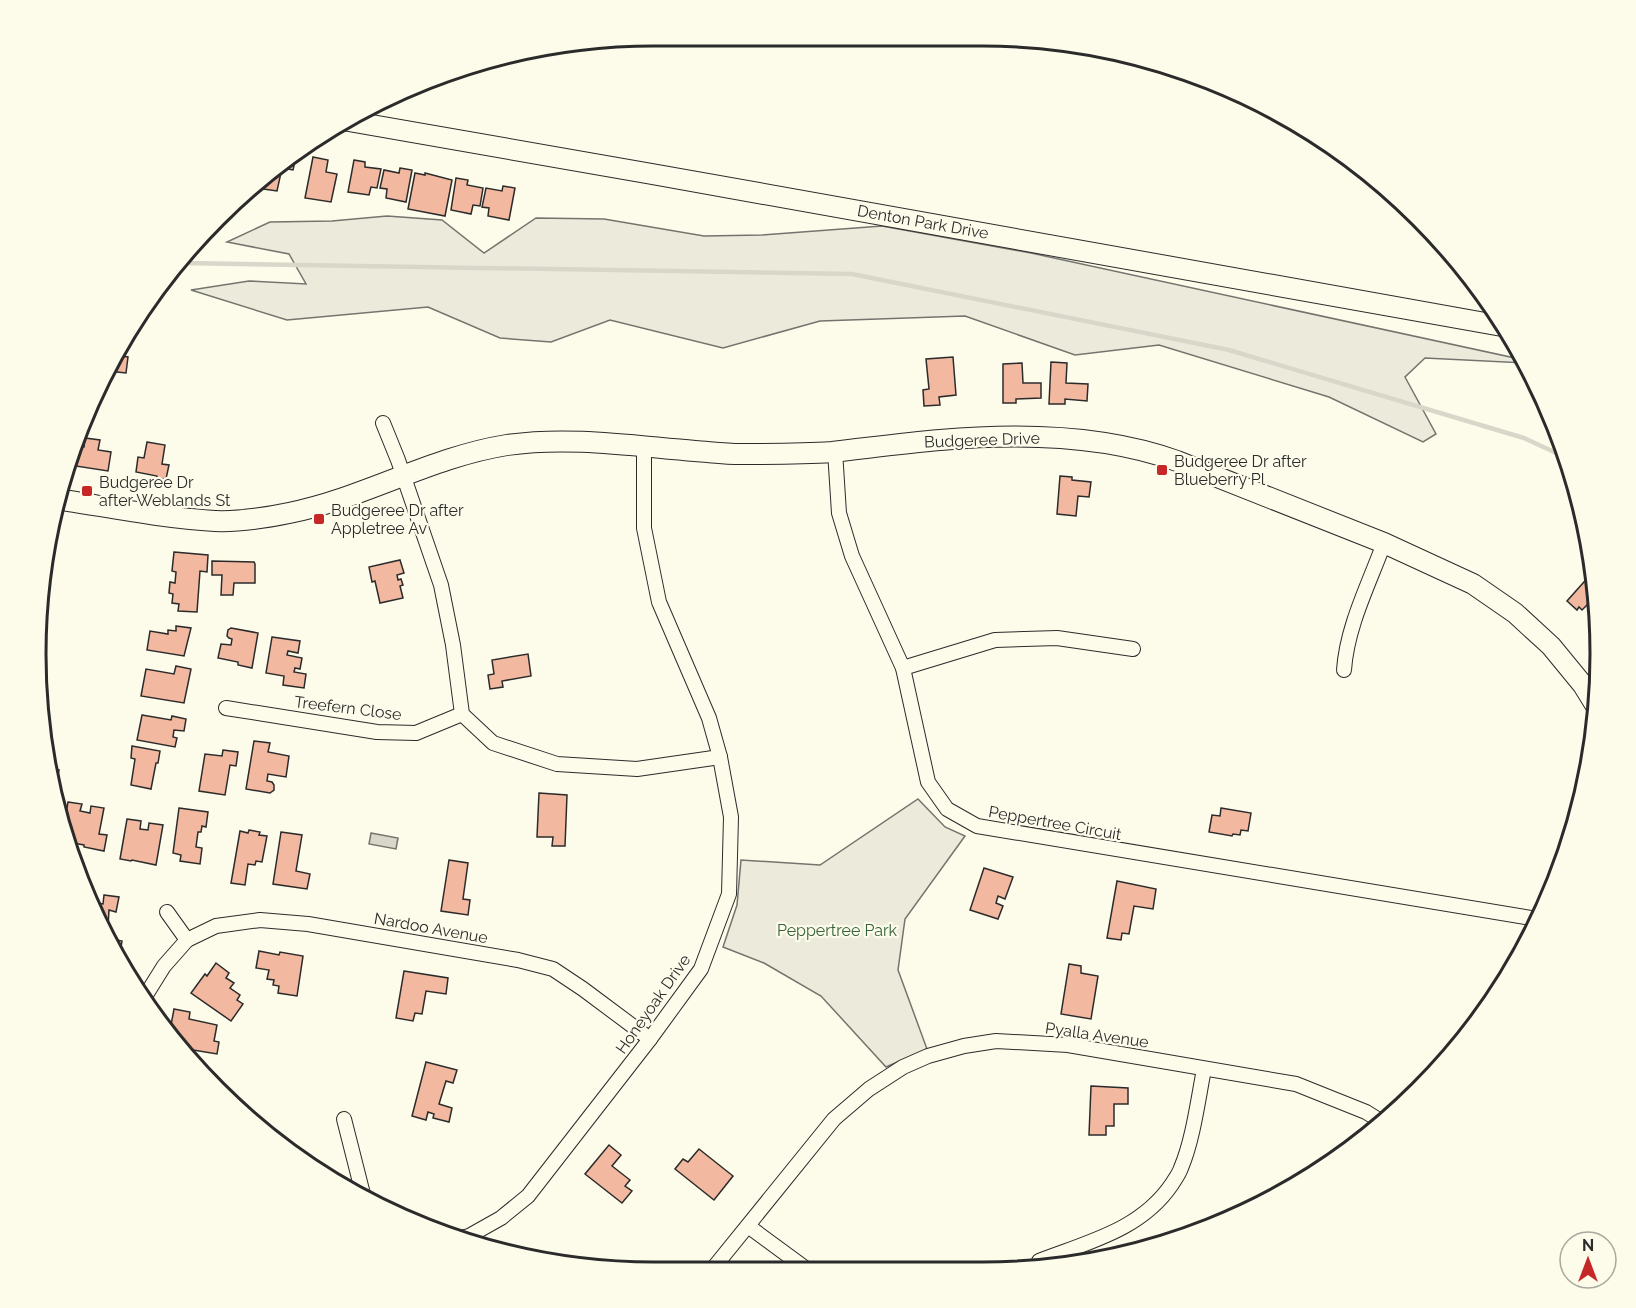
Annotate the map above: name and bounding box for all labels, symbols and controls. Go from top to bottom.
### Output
street label: Denton Park Drive [856,201,990,243]
street label: Budgeree Drive [924,428,1040,452]
place label: Budgeree Dr after Blueberry Pl [1174,452,1307,489]
marker: Budgeree Dr after Blueberry Pl [1155,463,1169,477]
place label: Budgeree Dr after Weblands St [99,473,231,510]
marker: Budgeree Dr after Weblands St [80,484,94,498]
place label: Budgeree Dr after Appletree Av [331,501,464,538]
marker: Budgeree Dr after Appletree Av [312,512,326,526]
street label: Treefern Close [293,692,403,724]
street label: Peppertree Circuit [987,802,1123,844]
street label: Nardoo Avenue [373,909,489,947]
park label: Peppertree Park [777,921,898,940]
street label: Honeyoak Drive [612,951,694,1057]
street label: Pyalla Avenue [1044,1018,1150,1052]
north arrow [1558,1230,1618,1290]
text: N [1582,1236,1594,1255]

